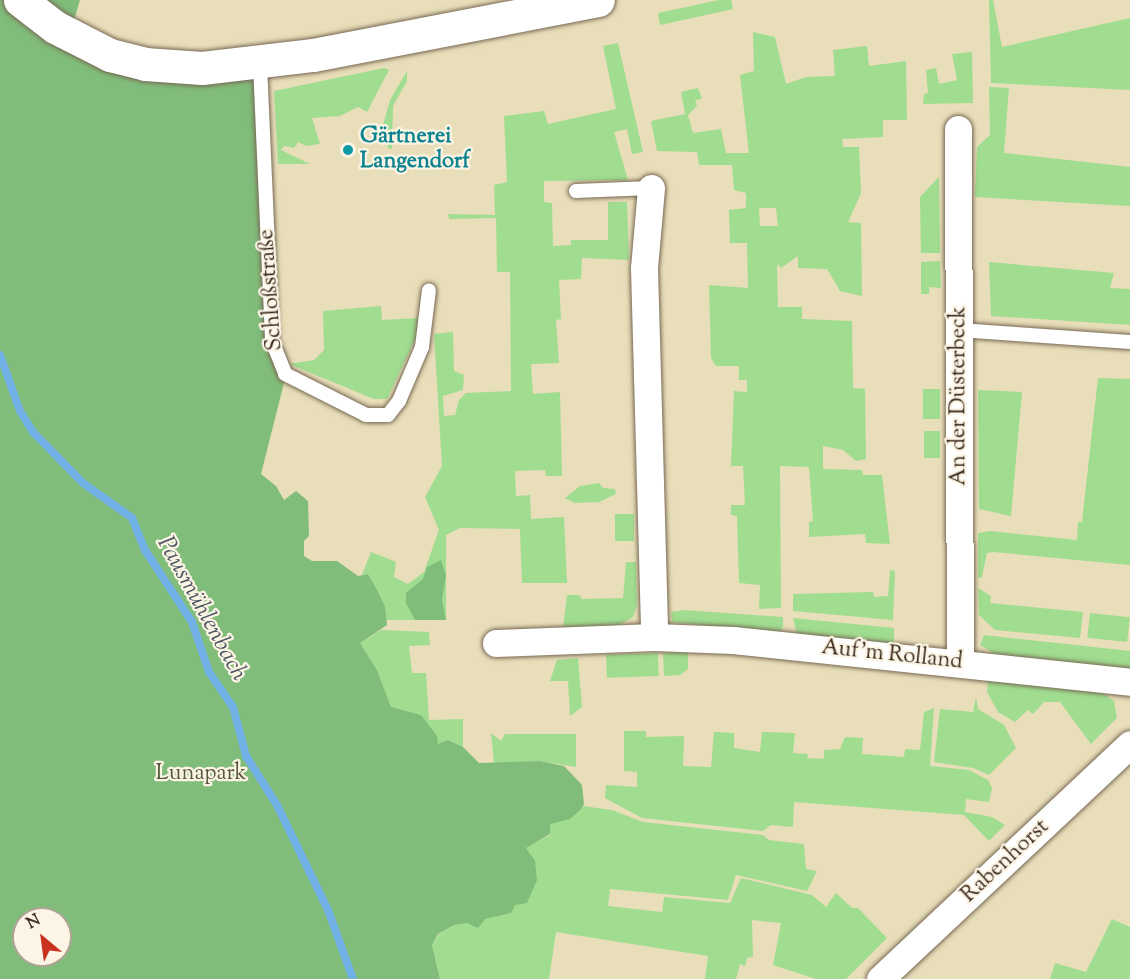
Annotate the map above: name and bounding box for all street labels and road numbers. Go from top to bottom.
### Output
street label: Schloßstraße [255,228,289,352]
street label: An der Düsterbeck [947,306,973,486]
street label: Auf'm Rolland [820,635,964,677]
street label: Rabenhorst [957,815,1055,909]

